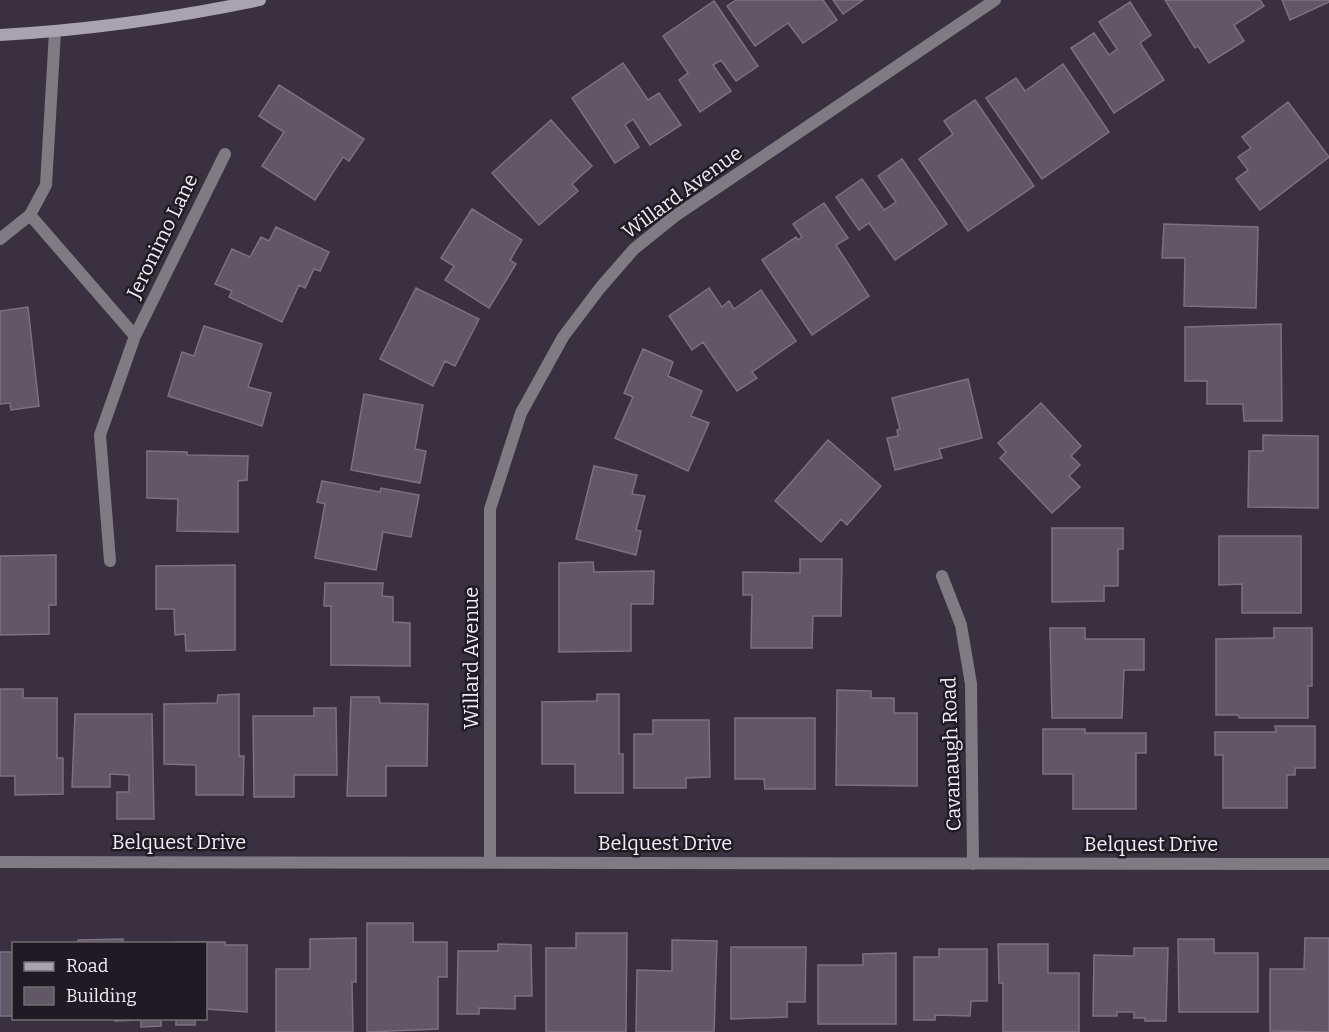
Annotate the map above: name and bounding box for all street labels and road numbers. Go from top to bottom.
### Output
street label: Willard Avenue [617,140,747,244]
street label: Jeronimo Lane [121,170,203,303]
street label: Willard Avenue [459,587,483,729]
street label: Cavanaugh Road [936,676,966,832]
street label: Belquest Drive [112,830,246,854]
street label: Belquest Drive [598,831,732,855]
street label: Belquest Drive [1084,832,1218,856]

